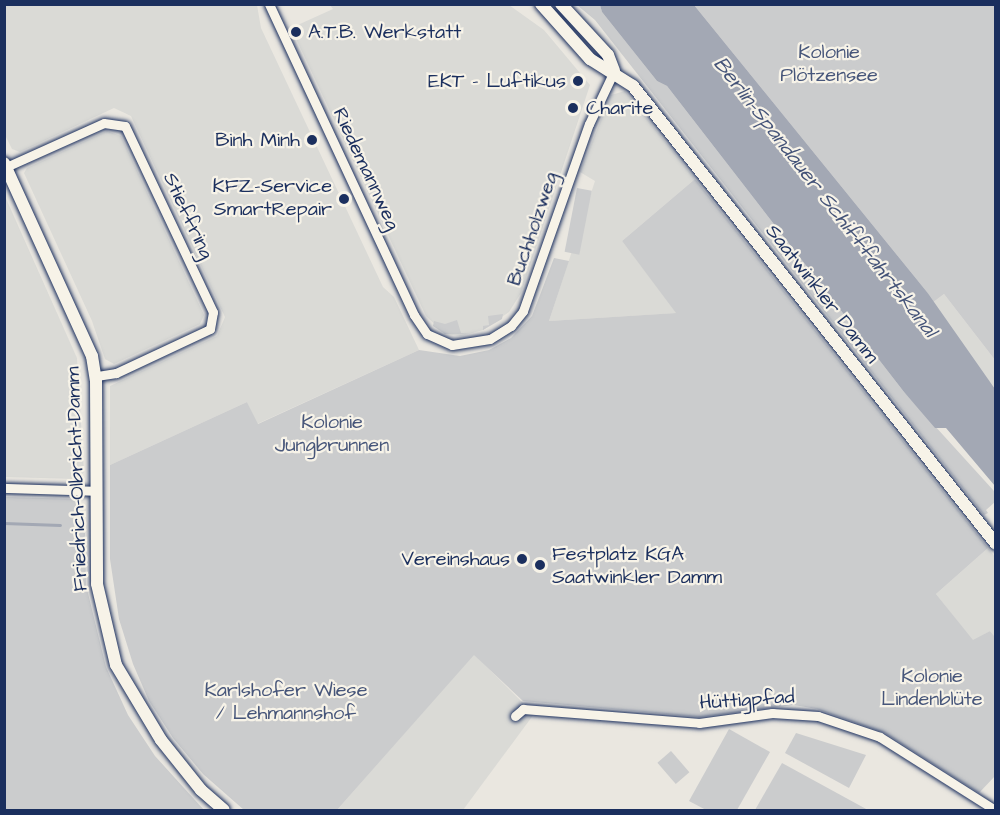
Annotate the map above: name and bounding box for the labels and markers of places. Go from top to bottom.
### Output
place label: A.T.B. Werkstatt [308,20,461,44]
marker: A.T.B. Werkstatt [289,25,303,39]
place label: EKT - Luftikus [428,69,566,93]
marker: EKT - Luftikus [571,74,585,88]
place label: Charite [586,96,653,120]
marker: Charite [564,99,582,117]
place label: Binh Minh [215,128,300,152]
marker: Binh Minh [305,133,319,147]
place label: KFZ-Service SmartRepair [213,175,332,222]
marker: KFZ-Service SmartRepair [337,192,351,206]
place label: Festplatz KGA Saatwinkler Damm [552,542,722,589]
place label: Vereinshaus [401,547,510,571]
marker: Vereinshaus [515,552,529,566]
marker: Festplatz KGA Saatwinkler Damm [533,558,547,572]

